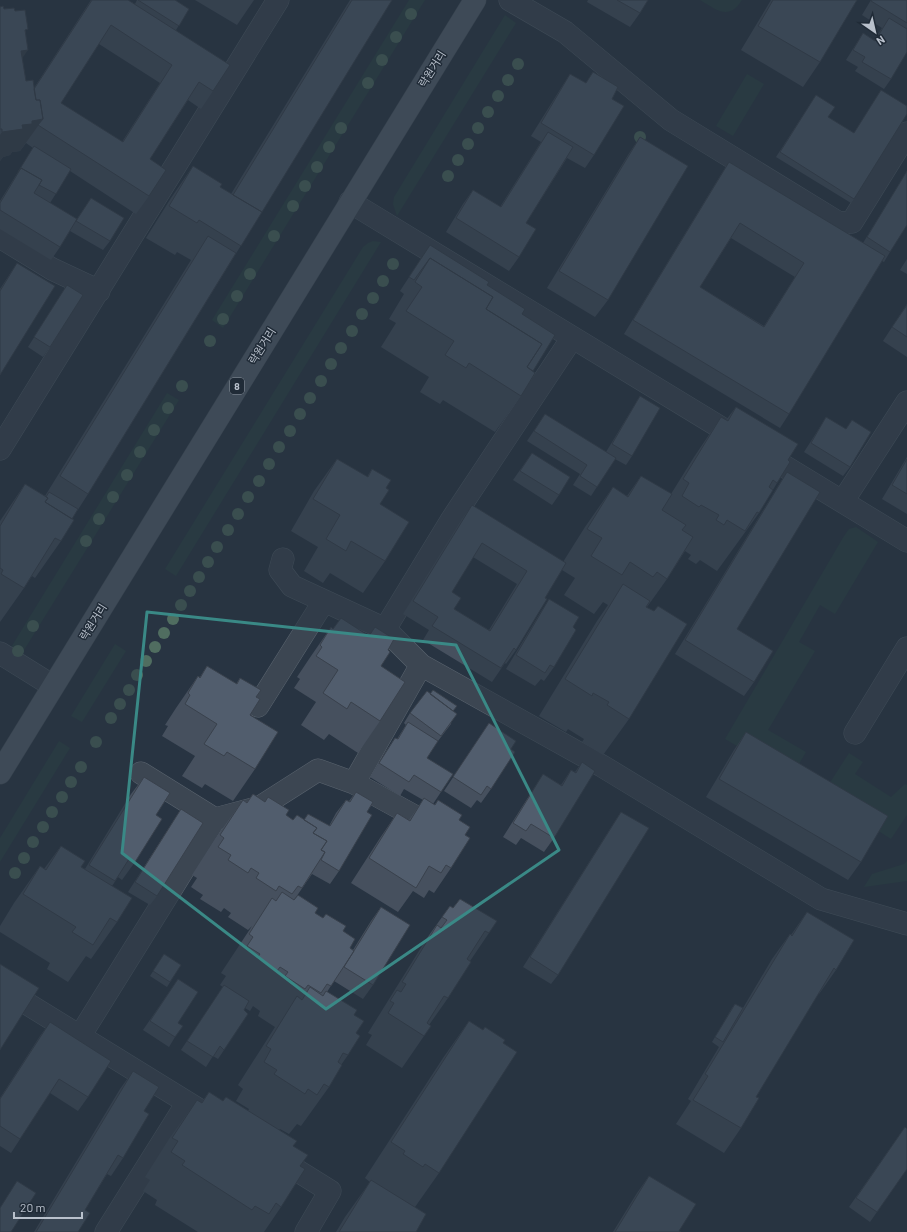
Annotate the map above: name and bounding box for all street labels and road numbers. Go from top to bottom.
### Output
street label: 락원거리 [415,48,448,89]
street label: 락원거리 [245,325,278,366]
road number: 8 [230,378,244,394]
street label: 락원거리 [76,601,109,642]

